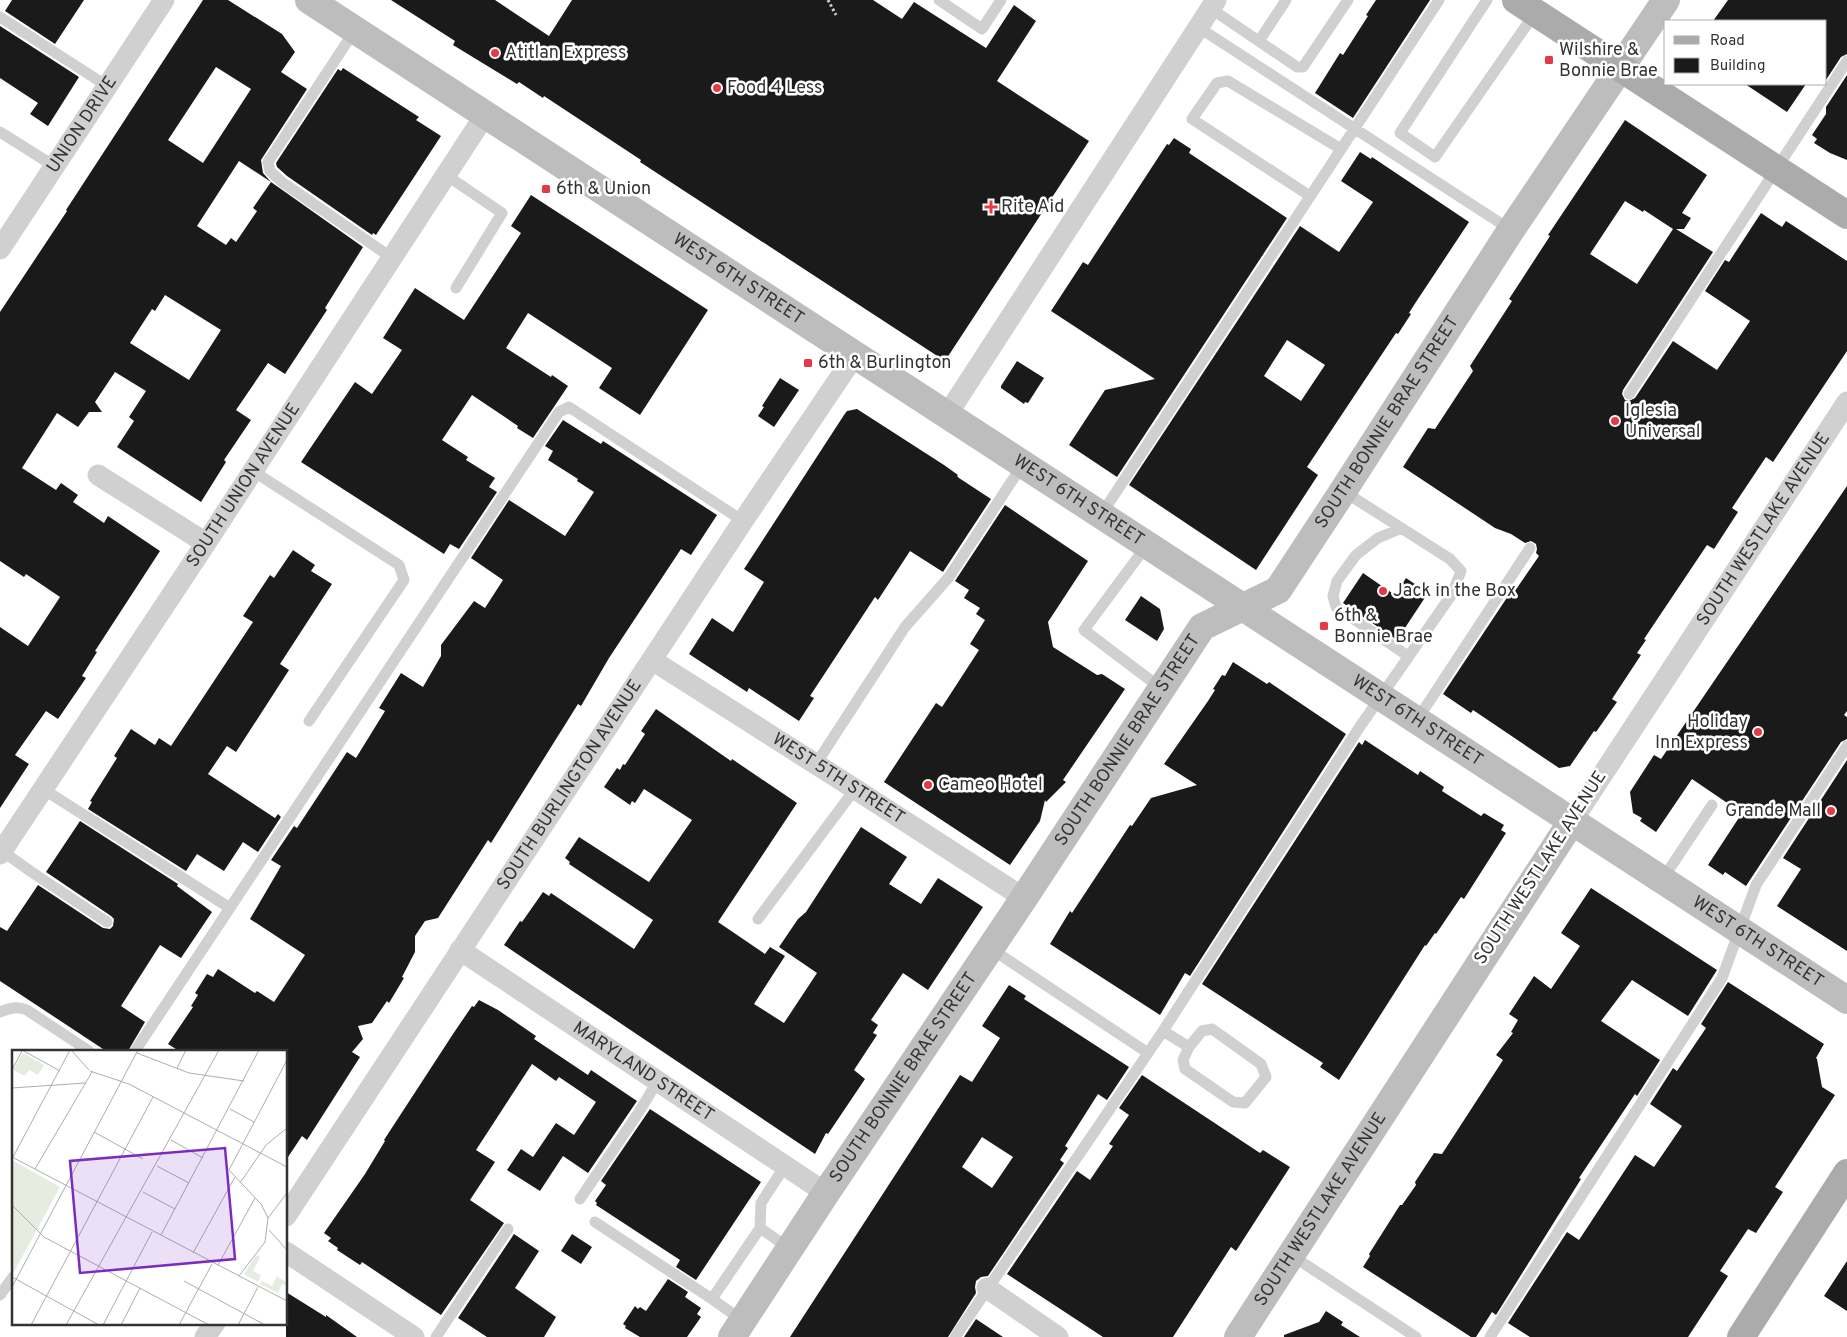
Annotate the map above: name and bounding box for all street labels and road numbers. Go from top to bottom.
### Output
street label: UNION DRIVE [42,72,122,177]
street label: WEST 6TH STREET [668,228,808,330]
street label: SOUTH BONNIE BRAE STREET [1310,312,1464,533]
street label: SOUTH UNION AVENUE [182,399,306,572]
street label: SOUTH WESTLAKE AVENUE [1692,428,1835,630]
street label: WEST 6TH STREET [1009,449,1149,551]
street label: SOUTH BONNIE BRAE STREET [1050,630,1206,851]
street label: WEST 6TH STREET [1347,670,1487,772]
street label: SOUTH BURLINGTON AVENUE [492,675,647,894]
street label: WEST 5TH STREET [768,728,909,830]
street label: SOUTH WESTLAKE AVENUE [1470,767,1612,969]
street label: WEST 6TH STREET [1688,891,1828,993]
street label: SOUTH BONNIE BRAE STREET [825,968,982,1187]
street label: MARYLAND STREET [568,1016,718,1127]
street label: SOUTH WESTLAKE AVENUE [1249,1108,1392,1311]

